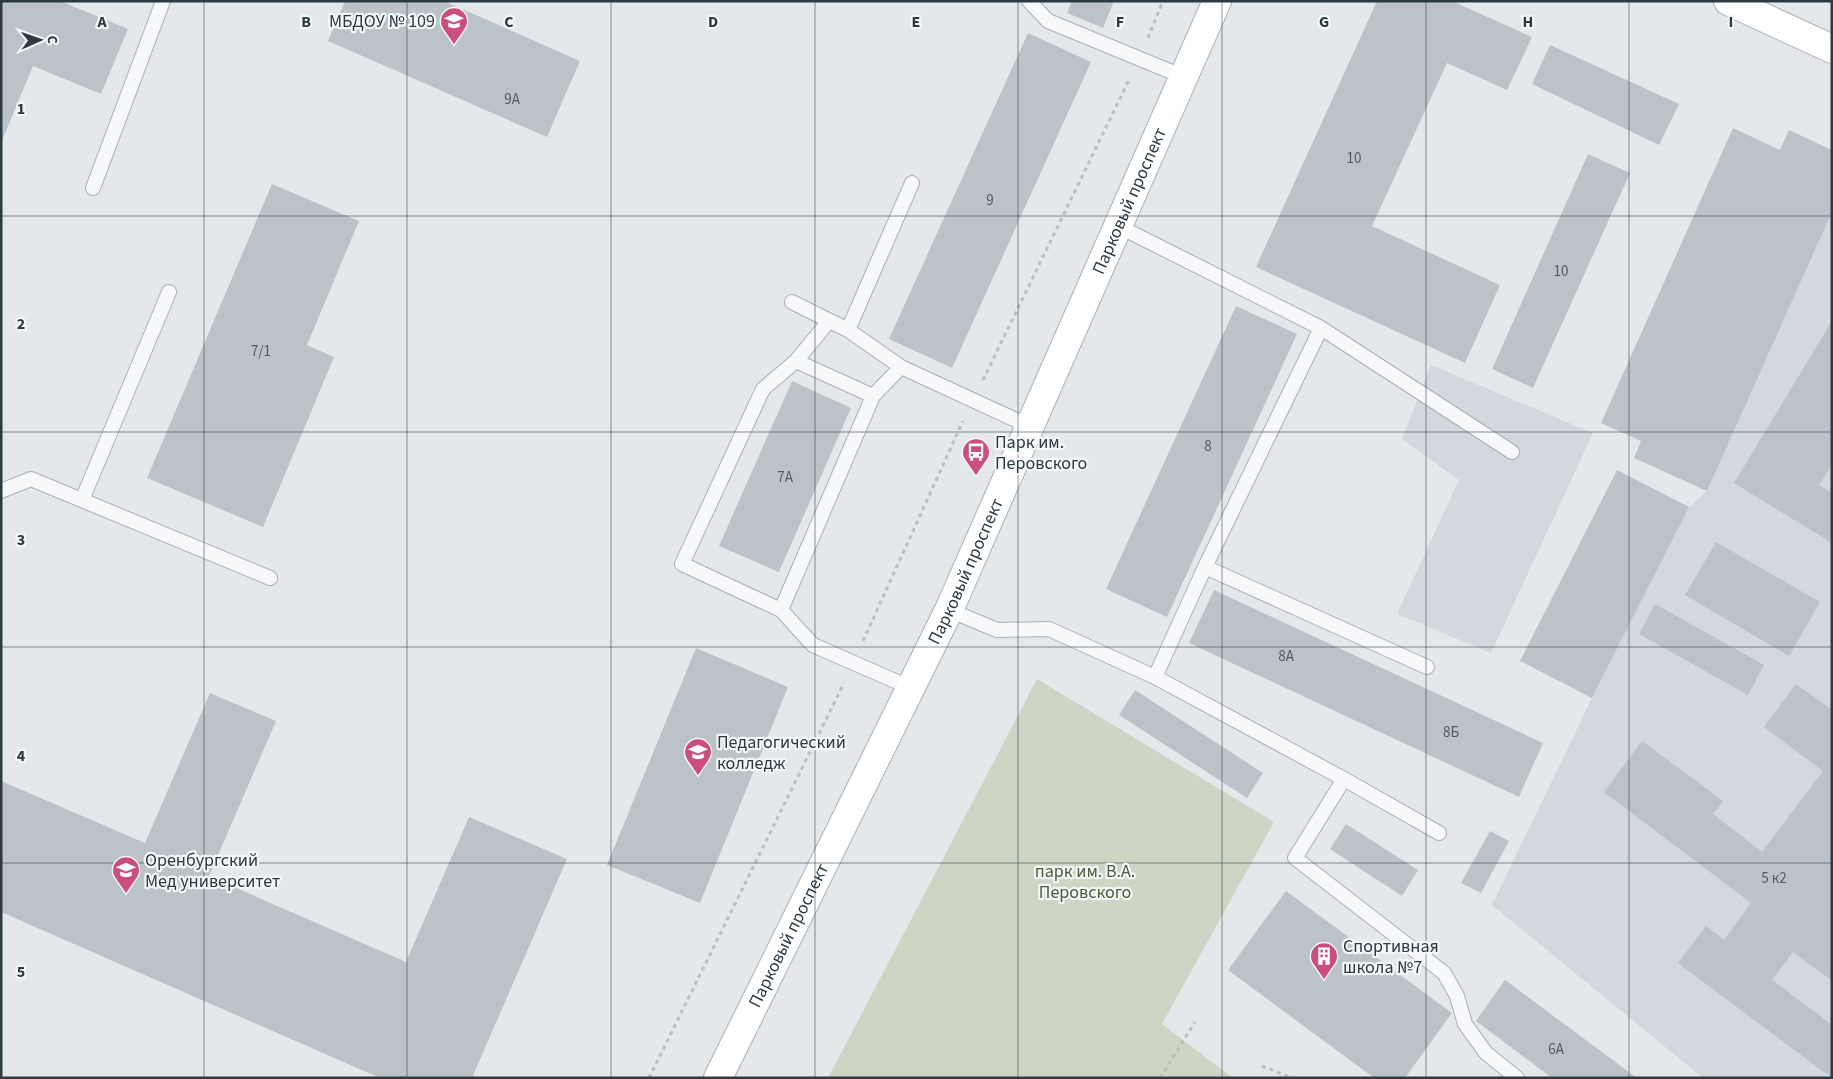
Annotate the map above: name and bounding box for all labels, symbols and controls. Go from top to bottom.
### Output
school or university icon: МБДОУ № 109 [439,6,469,45]
place label: МБДОУ № 109 [329,9,435,34]
text: A [96,11,107,33]
text: B [301,11,311,33]
text: C [504,11,514,33]
text: D [708,11,718,33]
text: E [912,11,920,33]
text: F [1116,11,1124,33]
text: G [1319,11,1329,33]
text: H [1523,11,1533,33]
text: I [1729,11,1733,33]
north arrow [15,15,65,65]
text: С [42,35,62,44]
house number: 9А [504,89,521,110]
text: 1 [17,98,25,120]
street label: Парковый проспект [1086,124,1173,278]
house number: 10 [1347,148,1361,169]
house number: 9 [986,190,994,211]
house number: 10 [1554,261,1568,282]
text: 2 [17,313,25,335]
house number: 7/1 [251,341,271,362]
place label: Парк им. Перовского [995,430,1087,476]
house number: 8 [1204,436,1212,457]
bus stop icon: Парк им. Перовского [961,437,991,476]
house number: 7А [777,467,794,488]
street label: Парковый проспект [922,494,1010,649]
text: 3 [17,529,25,551]
house number: 8А [1278,646,1295,667]
house number: 8Б [1443,722,1459,743]
place label: Педагогический колледж [717,730,846,776]
school or university icon: Педагогический колледж [683,737,713,776]
text: 4 [17,745,26,767]
place label: Оренбургский Мед университет [145,848,280,894]
school or university icon: Оренбургский Мед университет [111,855,141,894]
street label: Парковый проспект [743,859,835,1012]
park label: парк им. В.А. Перовского [1035,859,1135,905]
house number: 5 к2 [1761,868,1787,889]
place label: Спортивная школа №7 [1343,934,1439,980]
building icon: Спортивная школа №7 [1309,941,1339,980]
text: 5 [17,961,25,983]
house number: 6А [1548,1039,1565,1060]

